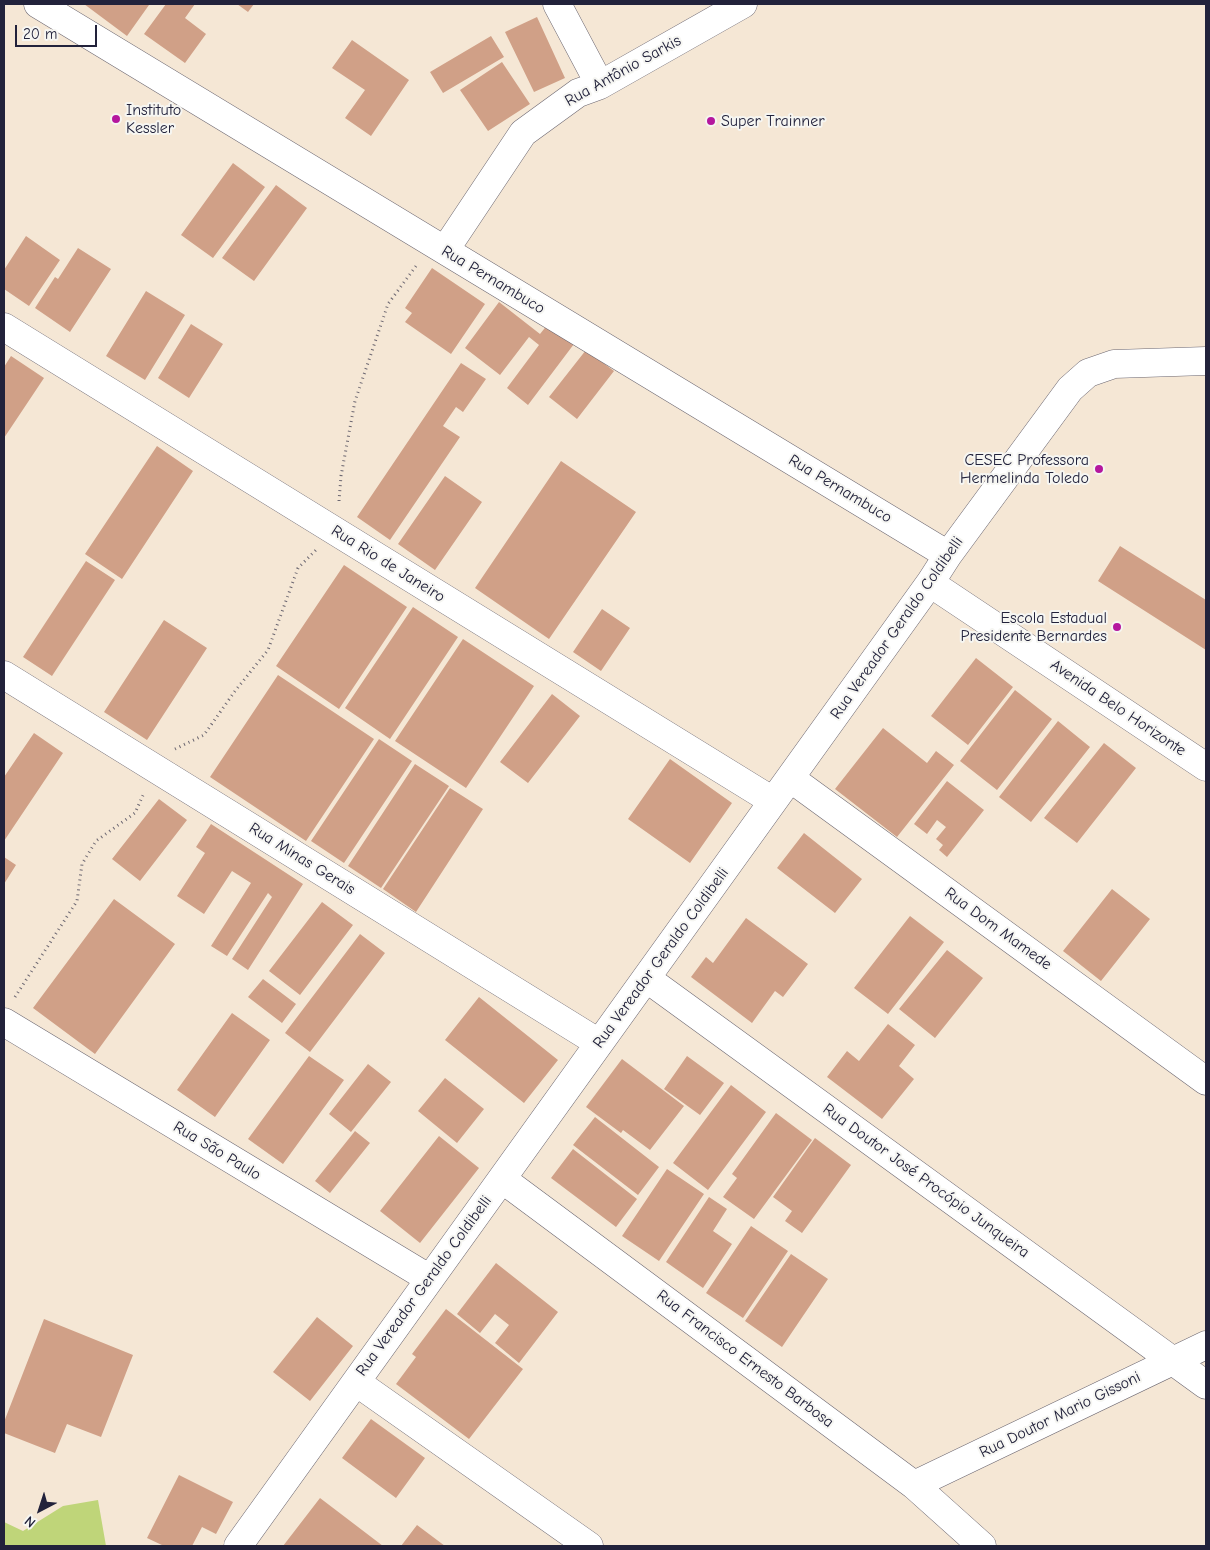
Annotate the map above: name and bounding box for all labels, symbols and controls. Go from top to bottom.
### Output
scale bar [18,15,100,47]
text: 20 m [23,25,57,43]
street label: Rua Antônio Sarkis [562,31,684,111]
place label: Instituto Kessler [126,100,181,138]
place label: Super Trainner [721,111,825,131]
marker: Instituto Kessler [110,113,122,125]
marker: Super Trainner [705,115,717,127]
street label: Rua Pernambuco [438,242,548,318]
place label: CESEC Professora Hermelinda Toledo [960,450,1089,488]
street label: Rua Pernambuco [785,451,895,527]
marker: CESEC Professora Hermelinda Toledo [1093,463,1105,475]
street label: Rua Rio de Janeiro [327,521,449,607]
street label: Rua Vereador Geraldo Coldibelli [826,533,968,723]
place label: Escola Estadual Presidente Bernardes [960,608,1107,646]
marker: Escola Estadual Presidente Bernardes [1111,621,1123,633]
street label: Avenida Belo Horizonte [1047,655,1189,761]
street label: Rua Minas Gerais [245,819,359,899]
street label: Rua Vereador Geraldo Coldibelli [589,864,733,1052]
street label: Rua Dom Mamede [941,884,1055,974]
street label: Rua Doutor José Procópio Junqueira [819,1100,1033,1262]
street label: Rua São Paulo [170,1117,264,1185]
street label: Rua Vereador Geraldo Coldibelli [352,1192,496,1380]
street label: Rua Francisco Ernesto Barbosa [653,1286,837,1432]
street label: Rua Doutor Mario Gissoni [976,1368,1144,1462]
north arrow [15,1485,65,1535]
text: N [21,1512,39,1531]

